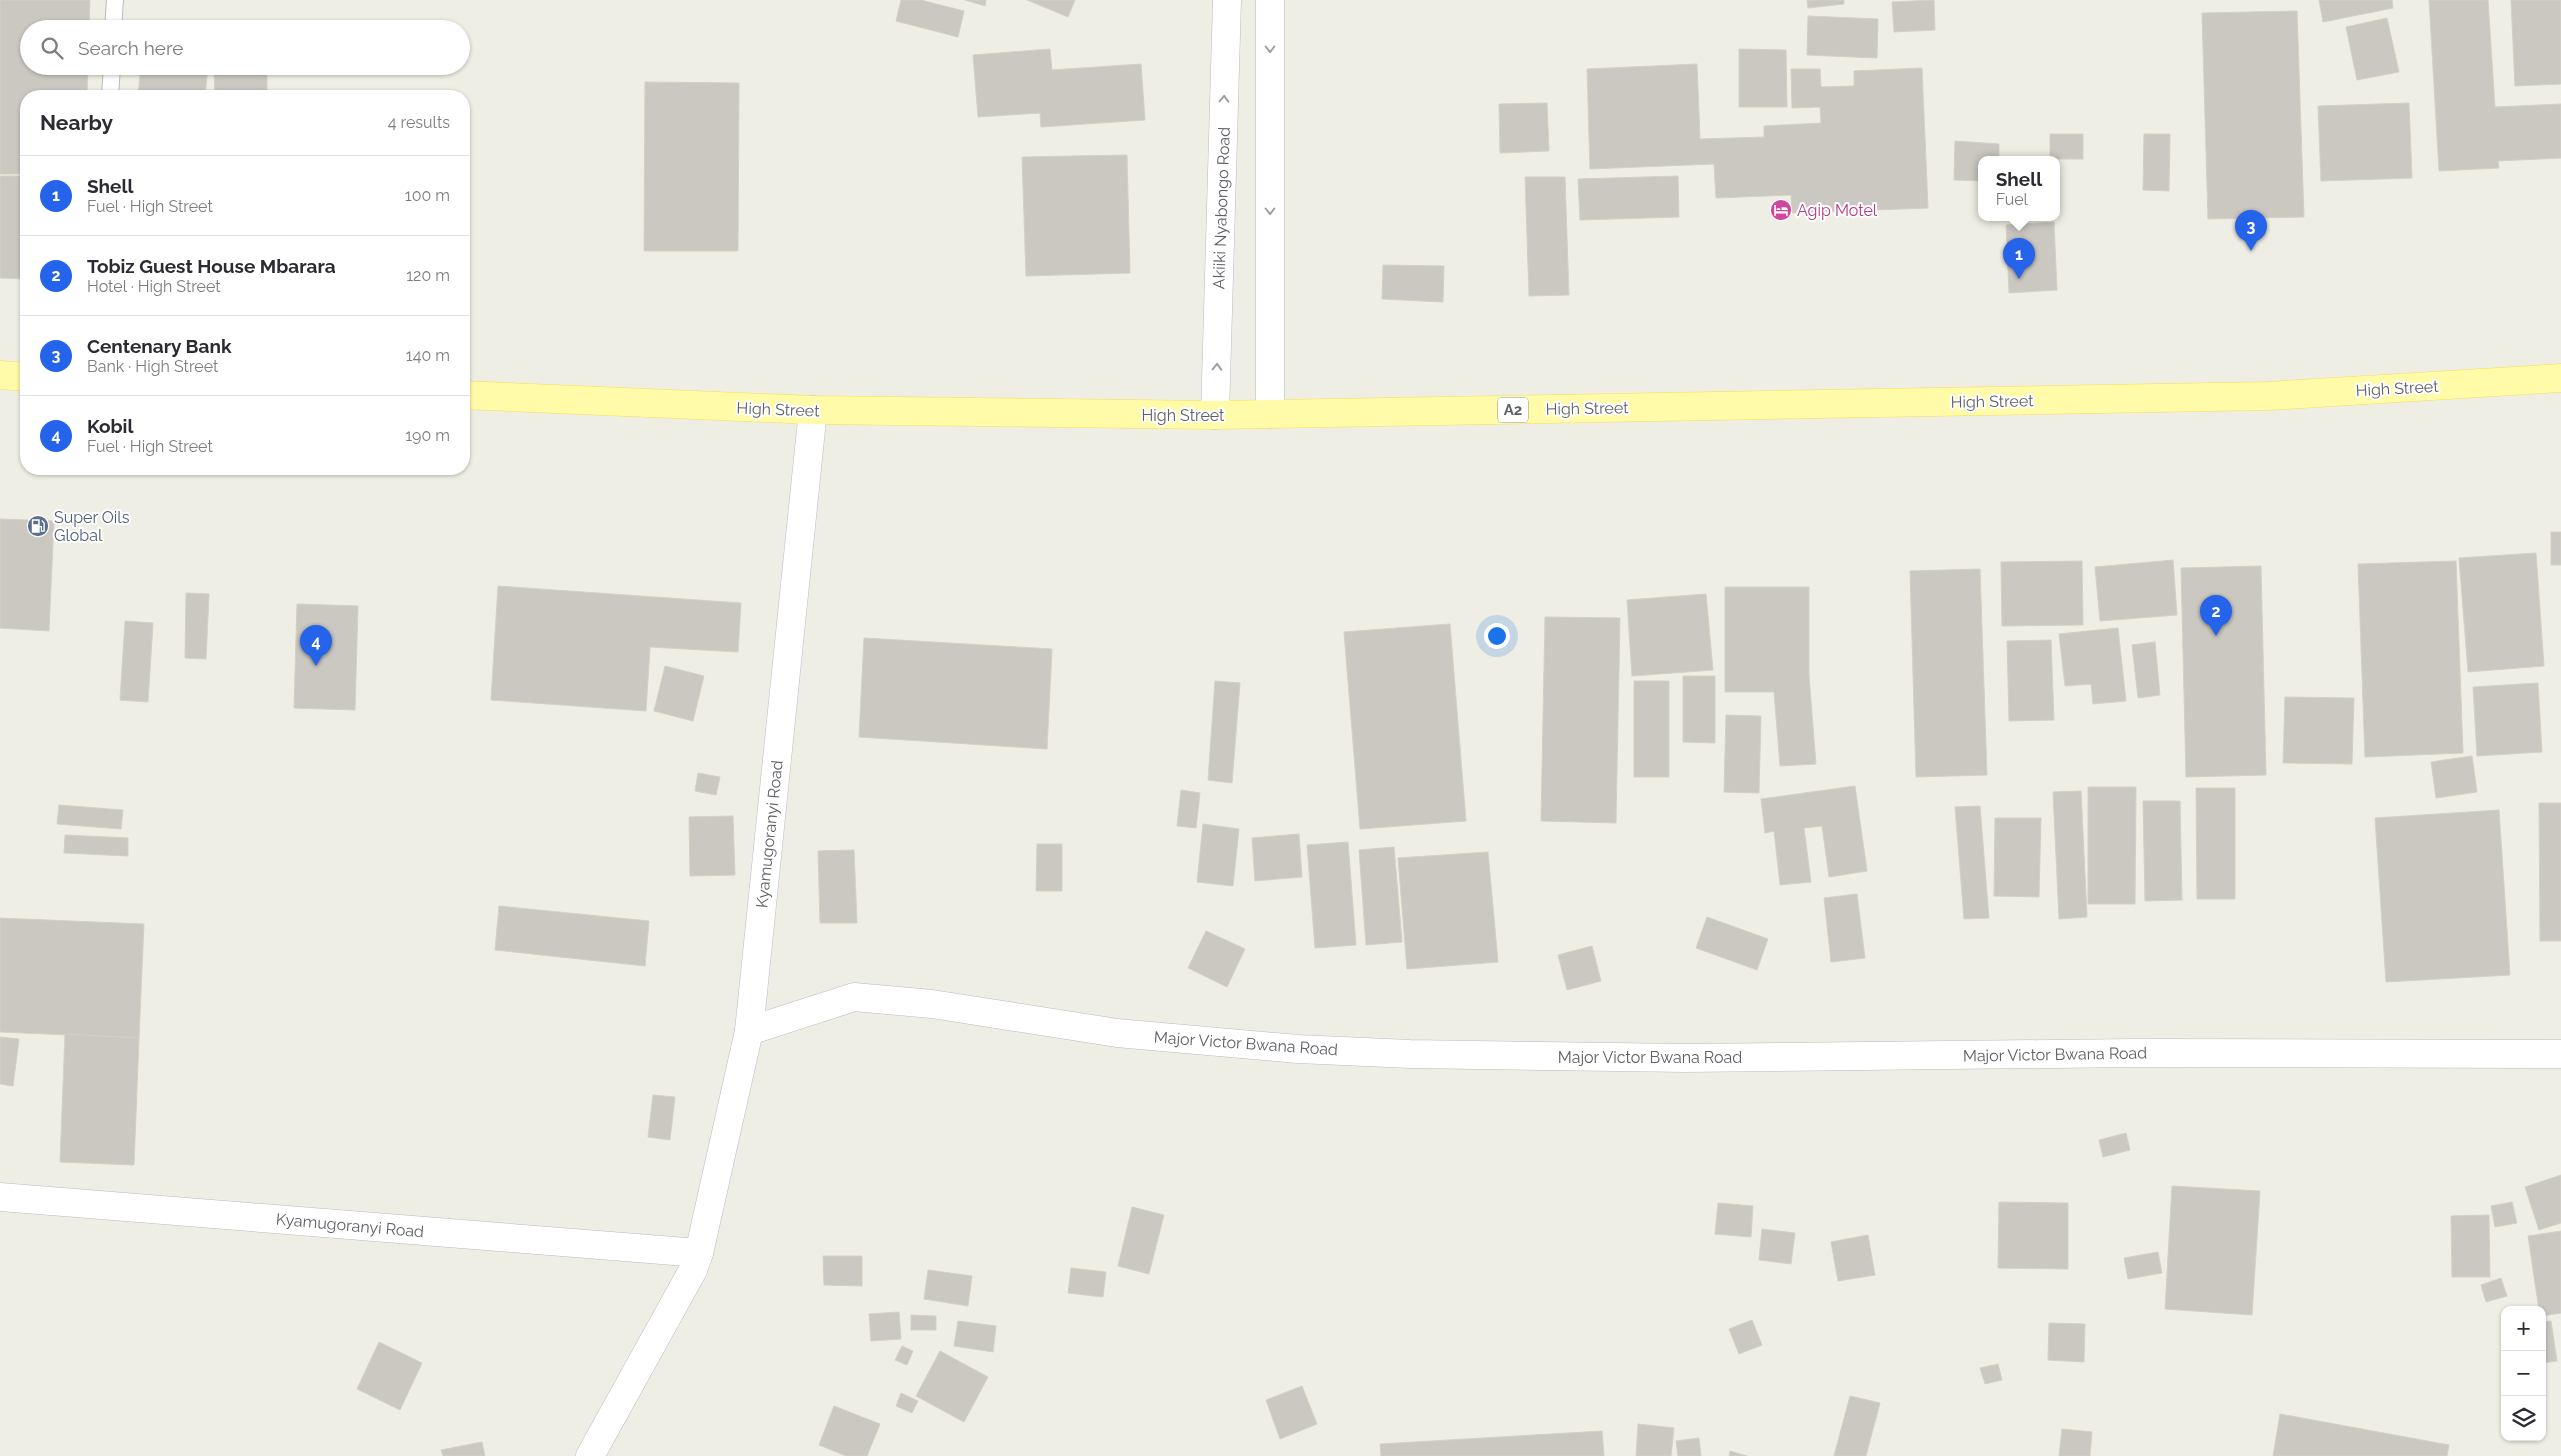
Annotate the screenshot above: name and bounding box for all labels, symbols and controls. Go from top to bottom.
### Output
search box [20,20,470,75]
icon: search [38,34,66,62]
text: Search here [78,37,184,59]
one-way arrow [1265,45,1275,53]
one-way arrow [1219,95,1230,103]
text: Nearby [40,110,113,135]
text: 4 results [388,113,450,132]
street label: Akiiki Nyabongo Road [1209,126,1234,290]
popup [1978,156,2060,221]
text: Shell [1996,168,2042,190]
text: Shell [87,175,134,197]
text: 1 [52,186,60,205]
text: 100 m [405,186,450,205]
text: Fuel [1996,190,2028,209]
text: Fuel · High Street [87,197,213,216]
hotel icon: Agip Motel [1769,198,1793,222]
place label: Agip Motel [1797,201,1878,220]
one-way arrow [1265,208,1275,215]
pin: 3 [2235,210,2267,251]
pin: 1 [2003,238,2035,279]
text: Tobiz Guest House Mbarara [87,255,336,277]
text: 2 [51,266,61,285]
text: 120 m [406,266,450,285]
text: Hotel · High Street [87,277,221,296]
text: Centenary Bank [87,335,232,357]
text: 3 [52,346,60,365]
text: 140 m [406,346,450,365]
text: Bank · High Street [87,357,218,376]
one-way arrow [1212,362,1222,370]
street label: High Street [2355,377,2440,400]
street label: High Street [1950,391,2034,412]
road number: A2 [1498,398,1528,422]
street label: High Street [1545,398,1629,419]
street label: High Street [736,399,820,420]
street label: High Street [1142,406,1225,425]
text: Kobil [87,415,134,437]
text: 4 [51,426,61,445]
text: 190 m [405,426,450,445]
text: Fuel · High Street [87,437,213,456]
place label: Super Oils Global [54,508,130,545]
fuel station icon: Super Oils Global [26,514,50,538]
pin: 2 [2200,595,2232,636]
your location [1484,623,1510,649]
pin: 4 [300,625,332,666]
street label: Kyamugoranyi Road [752,759,787,909]
street label: Major Victor Bwana Road [1153,1028,1339,1059]
street label: Major Victor Bwana Road [1963,1043,2147,1066]
street label: Major Victor Bwana Road [1558,1048,1742,1067]
street label: Kyamugoranyi Road [275,1210,425,1241]
map controls [2501,1306,2546,1441]
button: + [2501,1306,2546,1351]
button: − [2501,1351,2546,1396]
button: layers [2501,1396,2546,1441]

